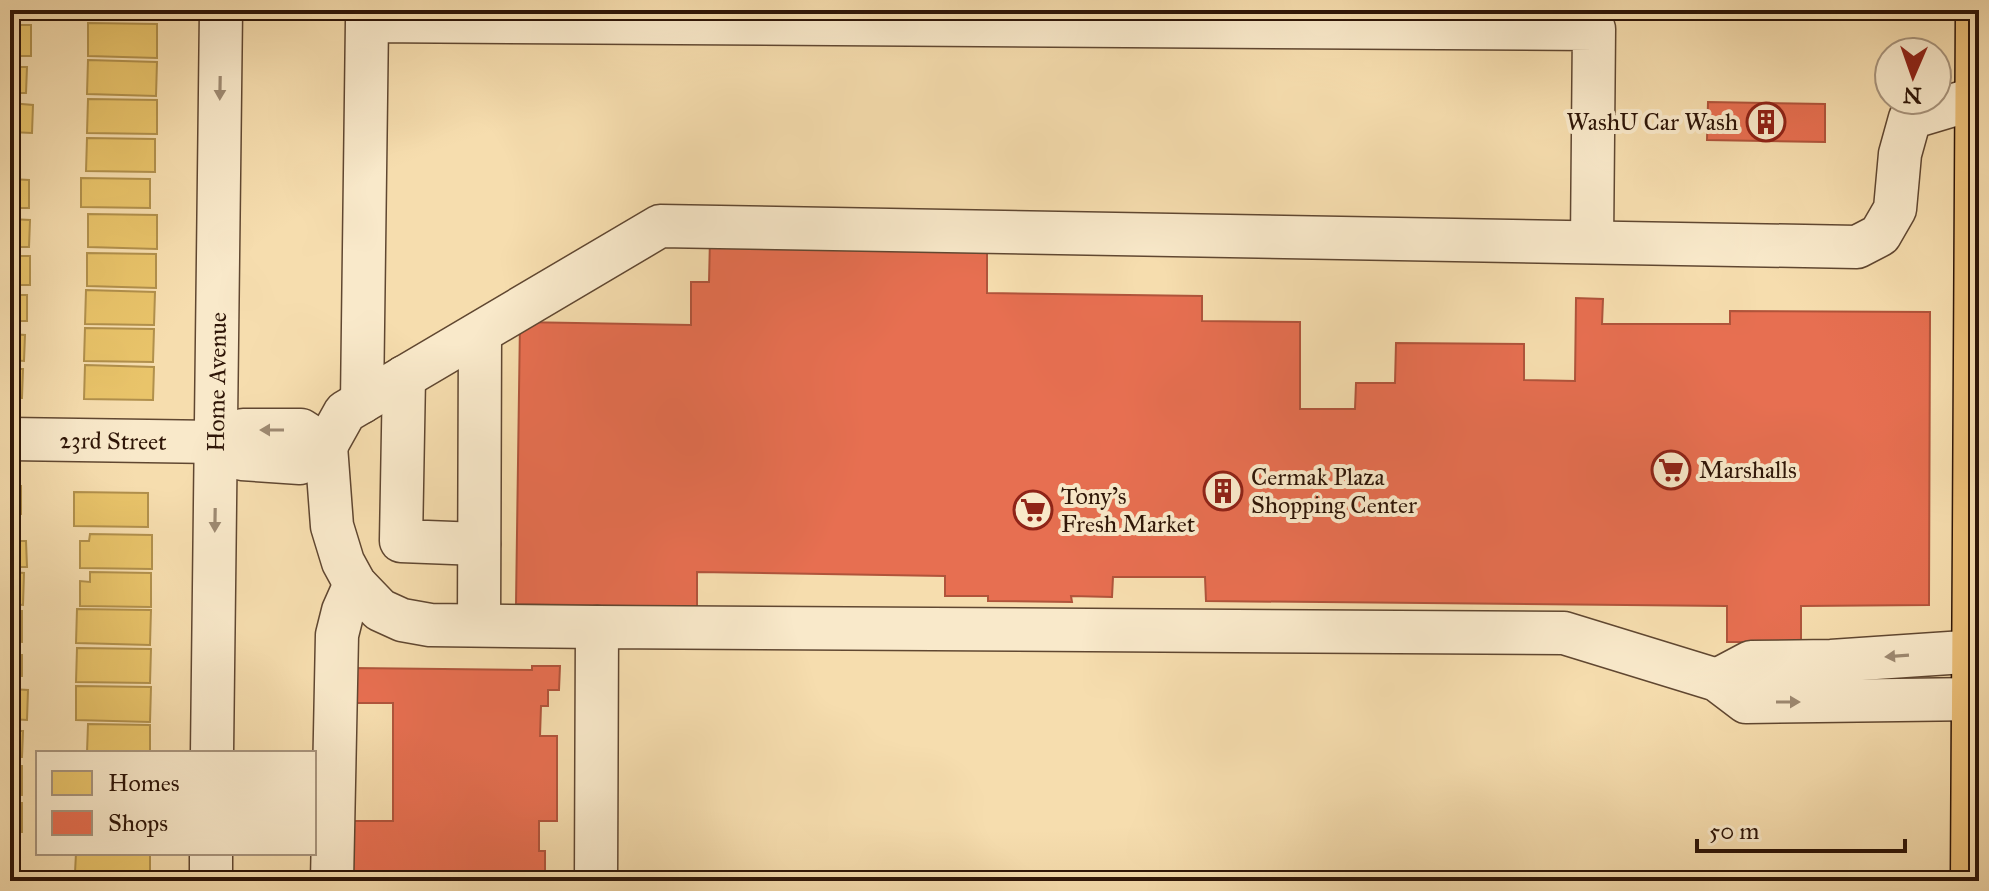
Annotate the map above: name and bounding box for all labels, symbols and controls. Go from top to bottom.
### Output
north arrow [1873,36,1953,116]
one-way arrow [214,76,226,101]
text: N [1902,82,1922,109]
building icon: WashU Car Wash [1745,101,1787,143]
place label: WashU Car Wash [1566,107,1738,137]
street label: Home Avenue [201,312,233,452]
one-way arrow [259,424,284,436]
street label: 23rd Street [59,425,167,457]
supermarket icon: Marshalls [1650,449,1692,491]
place label: Marshalls [1699,455,1797,485]
place label: Cermak Plaza Shopping Center [1251,462,1417,520]
building icon: Cermak Plaza Shopping Center [1202,470,1244,512]
place label: Tony's Fresh Market [1061,481,1196,539]
supermarket icon: Tony's Fresh Market [1012,489,1054,531]
one-way arrow [209,508,221,533]
one-way arrow [1884,650,1909,663]
one-way arrow [1776,696,1801,708]
legend [36,751,316,855]
text: Homes [108,768,180,798]
scale bar [1697,803,1905,853]
text: Shops [108,808,168,838]
text: 50 m [1709,816,1759,846]

